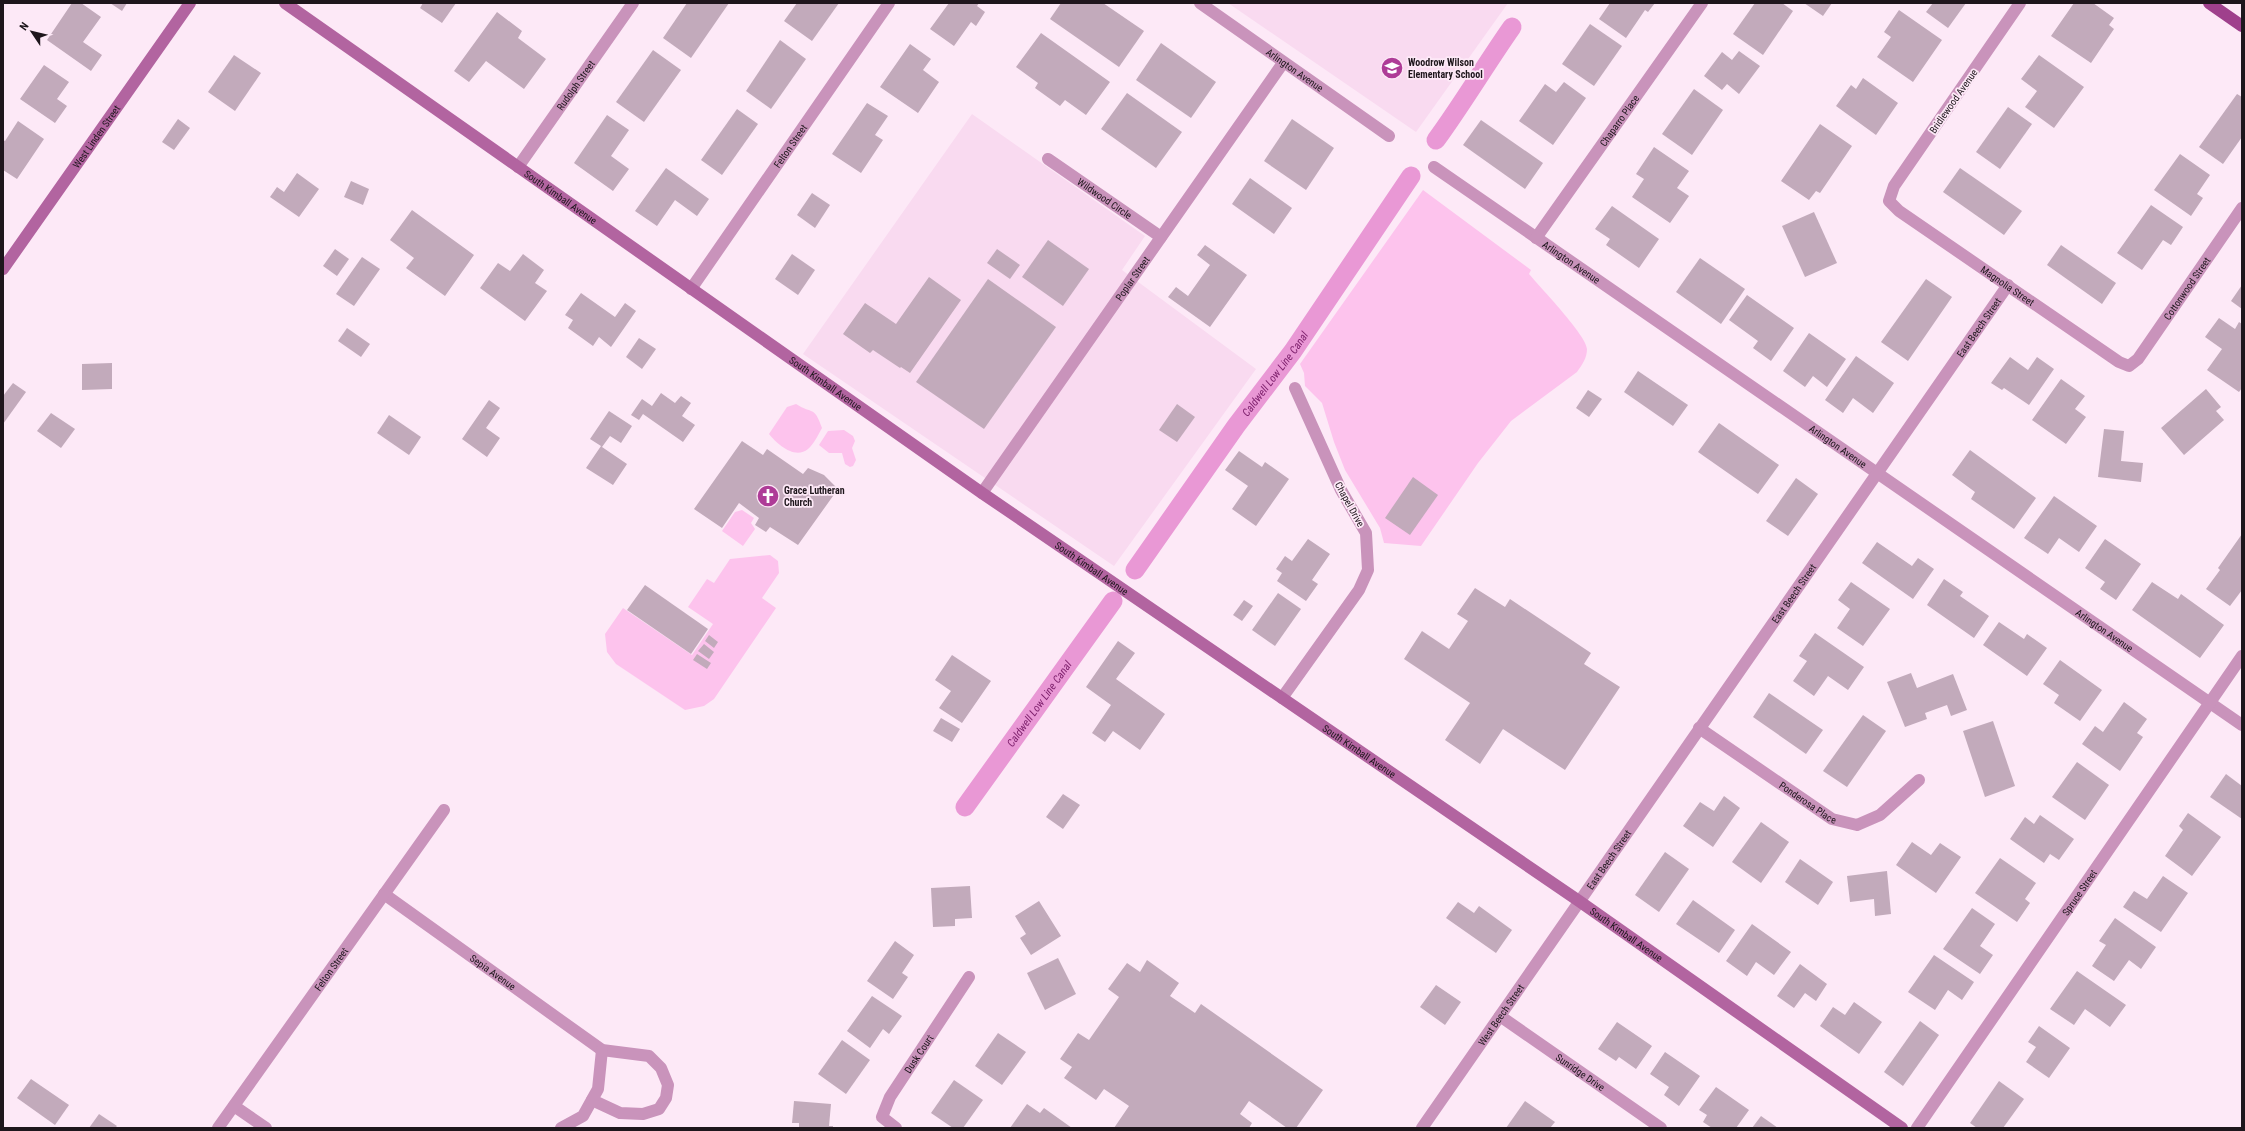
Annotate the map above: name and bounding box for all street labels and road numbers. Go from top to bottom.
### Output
street label: Arlington Avenue [1264,46,1325,94]
street label: Rudolph Street [555,58,597,112]
street label: Bridlewood Avenue [1927,67,1980,135]
street label: Chaparro Place [1598,93,1642,148]
street label: West Linden Street [71,103,122,170]
street label: Felton Street [772,122,809,170]
street label: South Kimball Avenue [522,168,599,227]
street label: Wildwood Circle [1075,176,1134,221]
street label: Arlington Avenue [1540,239,1602,286]
street label: Poplar Street [1113,254,1152,303]
street label: Cottonwood Street [2162,255,2213,322]
street label: Magnolia Street [1979,264,2036,308]
street label: East Beech Street [1955,296,2003,359]
street label: South Kimball Avenue [787,354,864,413]
street label: Arlington Avenue [1807,423,1869,470]
street label: Chapel Drive [1333,480,1367,529]
street label: South Kimball Avenue [1053,540,1130,597]
street label: East Beech Street [1770,562,1818,625]
street label: Arlington Avenue [2074,607,2135,654]
street label: South Kimball Avenue [1320,722,1398,780]
street label: Ponderosa Place [1777,780,1838,826]
street label: East Beech Street [1585,828,1633,892]
street label: Spruce Street [2060,868,2099,918]
street label: South Kimball Avenue [1588,906,1665,964]
street label: Felton Street [312,946,350,993]
street label: Sepia Avenue [468,952,518,992]
street label: West Beech Street [1476,982,1526,1048]
street label: Dusk Court [902,1033,935,1075]
street label: Sunridge Drive [1554,1052,1607,1093]

